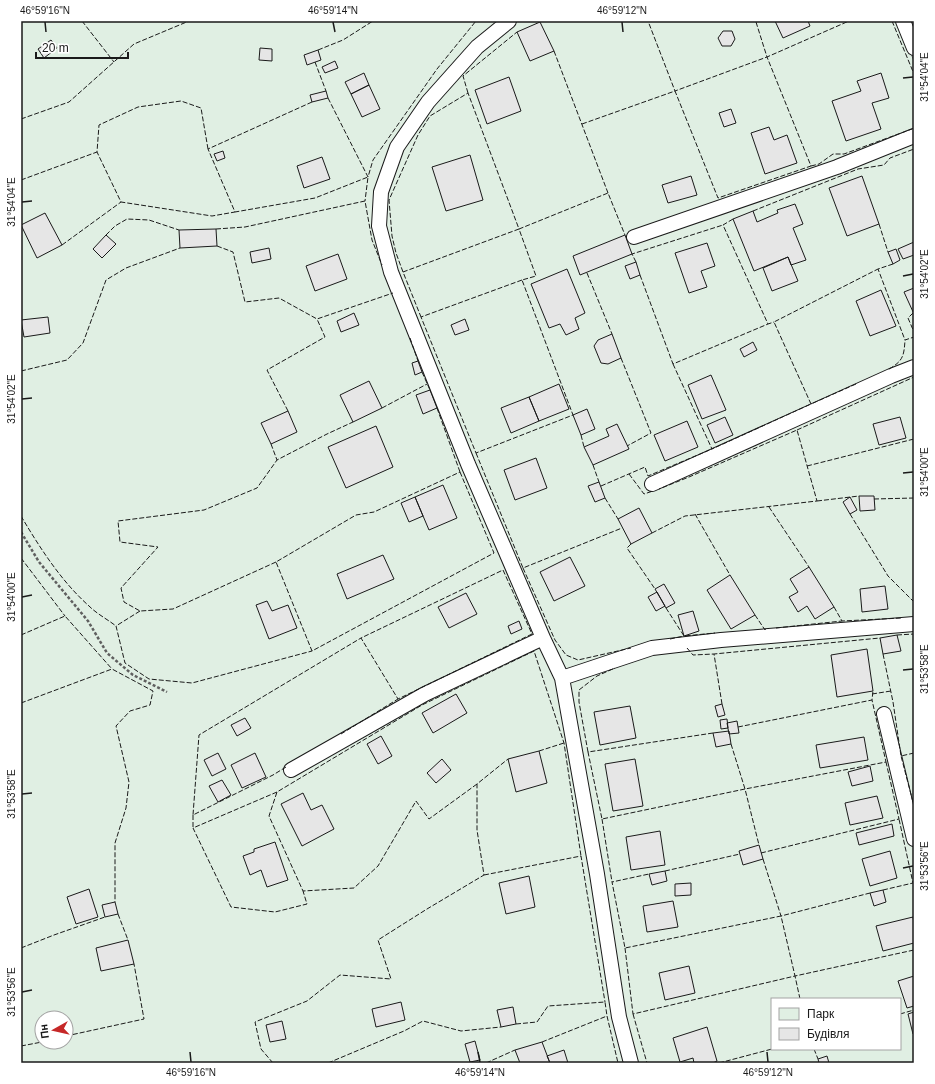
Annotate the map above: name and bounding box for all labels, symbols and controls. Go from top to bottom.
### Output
text: 46°59'16"N [20,5,70,16]
text: 46°59'14"N [308,5,358,16]
text: 46°59'12"N [597,5,647,16]
scale bar [36,34,128,60]
text: 20 m [42,41,69,55]
text: 31°54'04"E [919,52,930,102]
text: 31°54'04"E [6,177,17,227]
text: 31°54'02"E [919,249,930,299]
text: 31°54'02"E [6,374,17,424]
text: 31°54'00"E [919,447,930,497]
text: 31°54'00"E [6,572,17,622]
text: 31°53'58"E [919,644,930,694]
text: 31°53'58"E [6,769,17,819]
text: 31°53'56"E [919,841,930,891]
text: 31°53'56"E [6,967,17,1017]
legend [771,998,901,1050]
text: Парк [807,1007,835,1021]
north arrow [34,1010,74,1050]
text: Пн [37,1023,51,1039]
text: Будівля [807,1027,849,1041]
text: 46°59'16"N [166,1067,216,1078]
text: 46°59'14"N [455,1067,505,1078]
text: 46°59'12"N [743,1067,793,1078]

